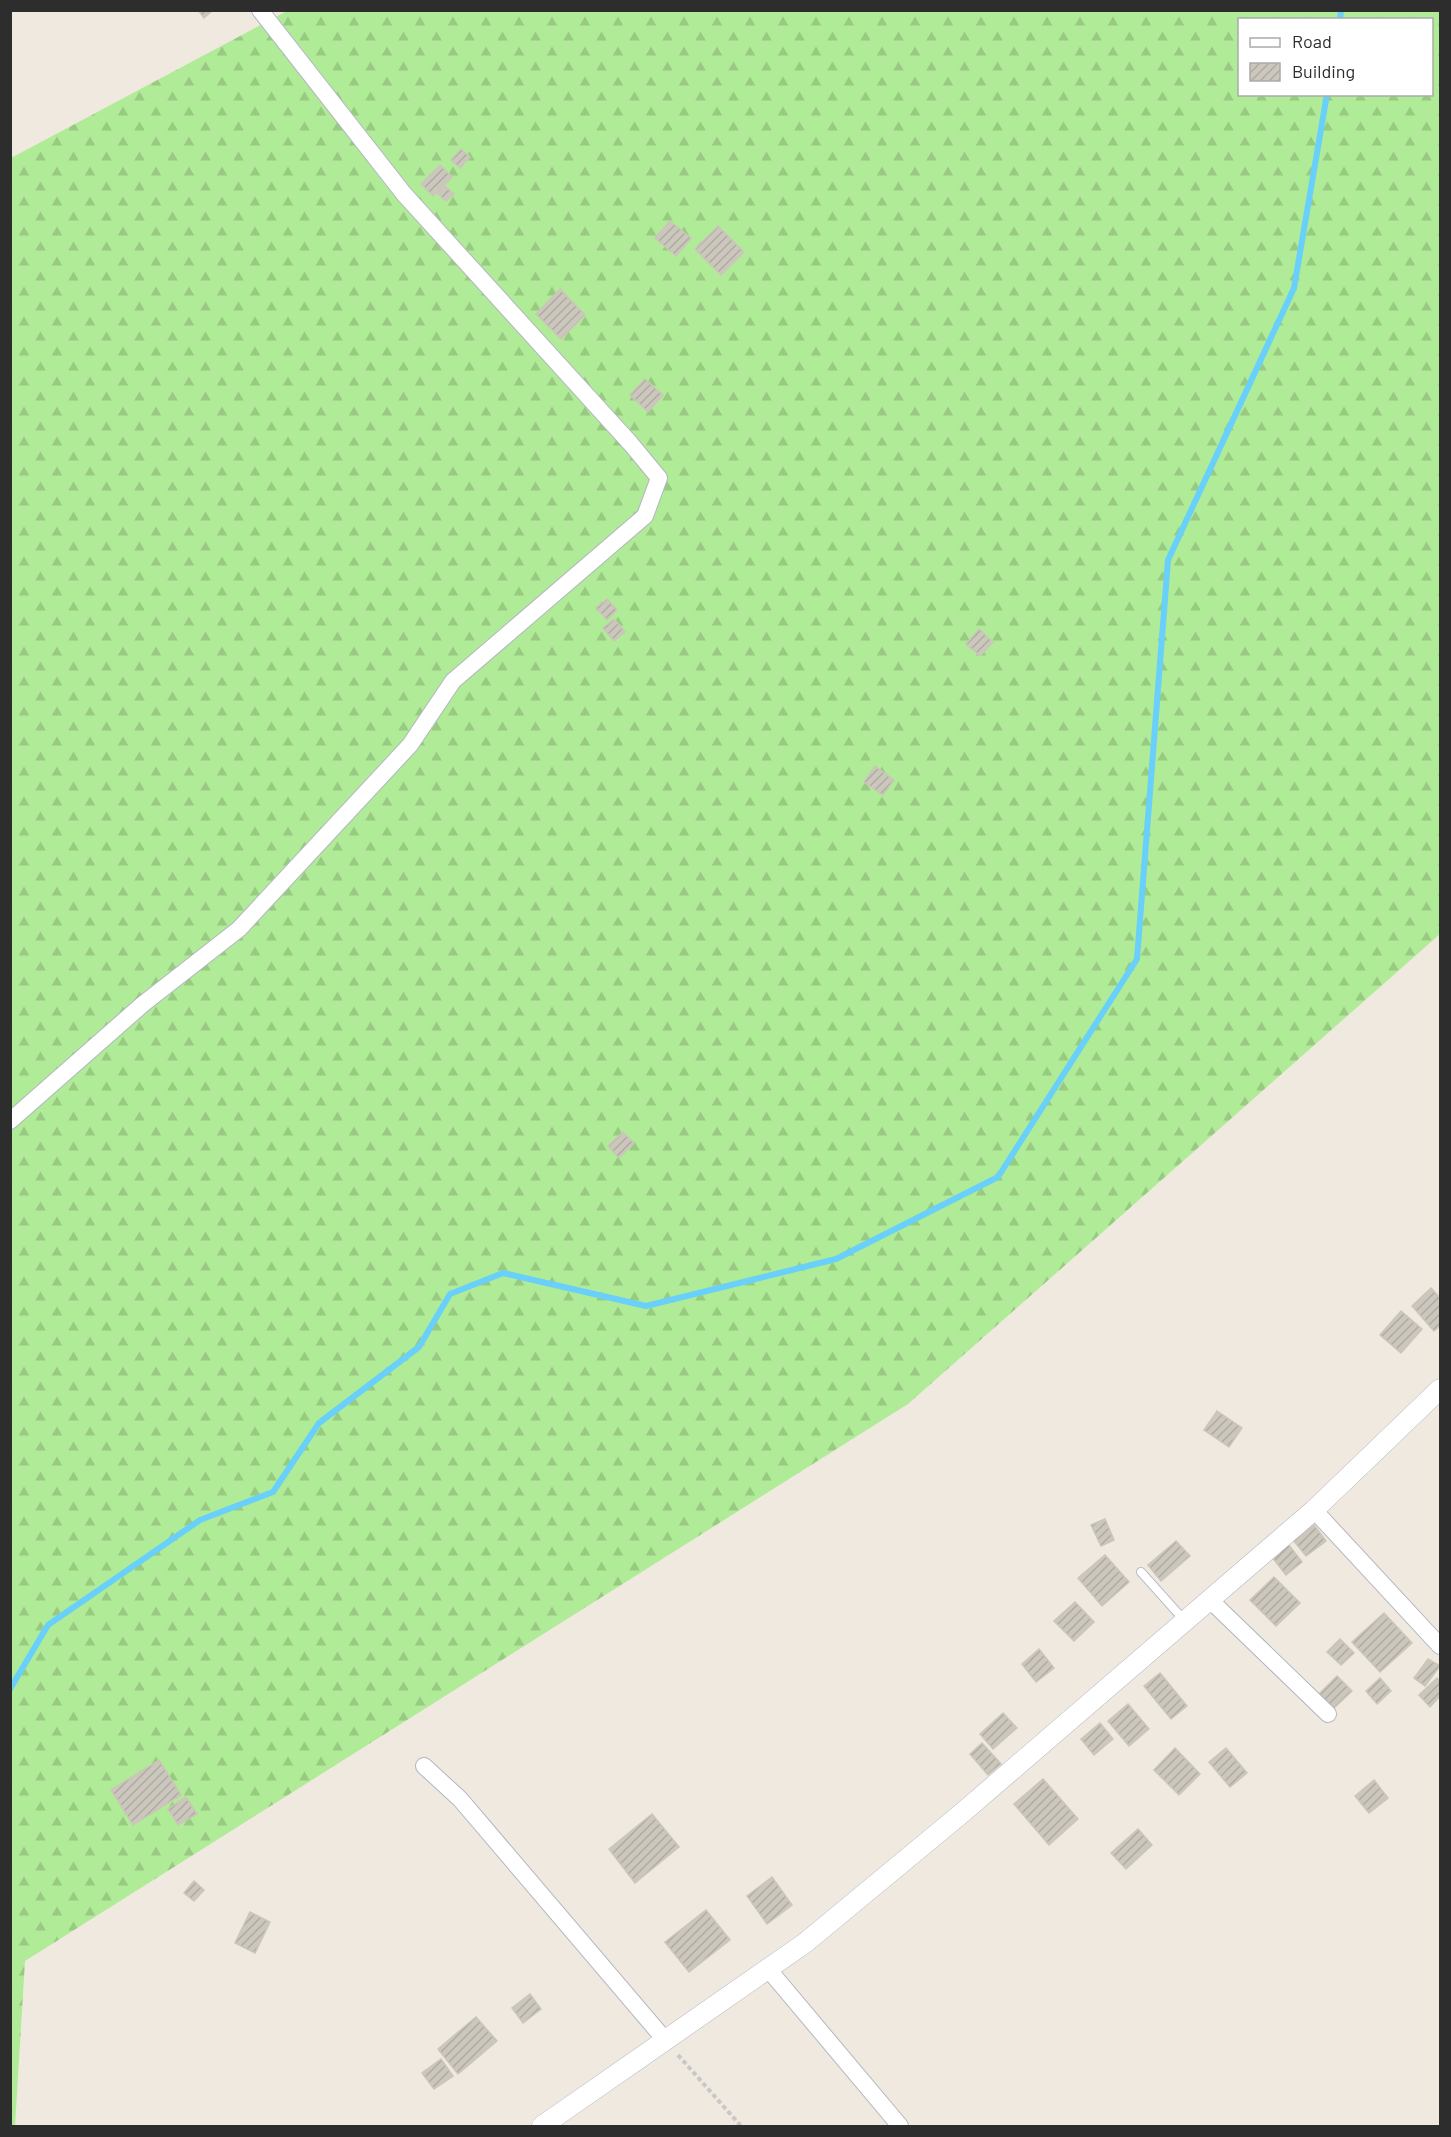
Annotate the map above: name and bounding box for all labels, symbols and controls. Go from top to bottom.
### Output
legend [1238,18,1433,96]
text: Road [1292,30,1332,52]
text: Building [1292,60,1355,82]

